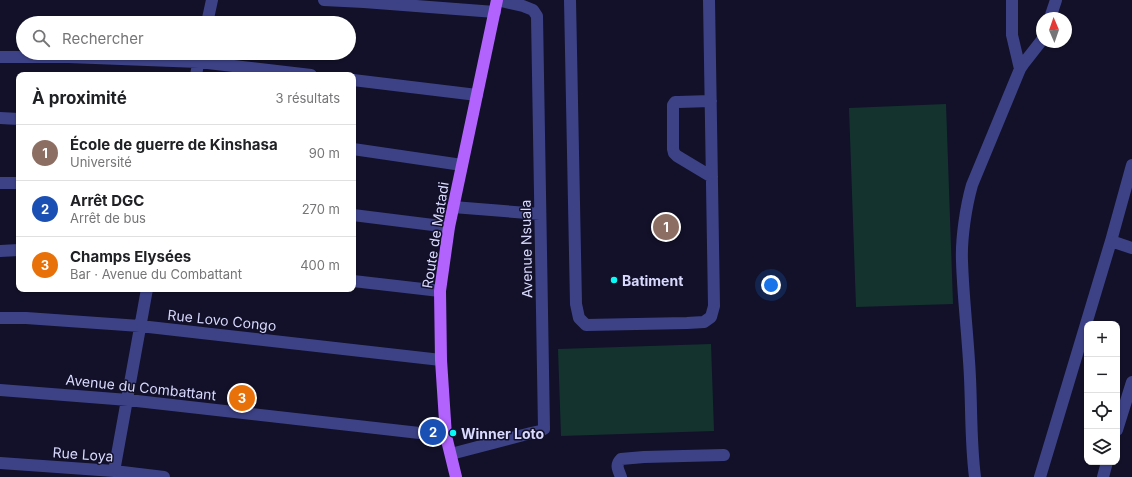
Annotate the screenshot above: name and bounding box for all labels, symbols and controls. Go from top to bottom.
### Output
north arrow [1036,12,1072,48]
search box [16,16,356,60]
icon: search [30,27,52,49]
text: Rechercher [62,29,144,48]
text: À proximité [32,88,127,108]
text: 3 résultats [276,90,340,106]
text: École de guerre de Kinshasa [70,135,278,154]
text: 1 [42,145,48,161]
text: 90 m [309,145,340,161]
text: Université [70,154,132,170]
street label: Route de Matadi [418,180,452,290]
text: Arrêt DGC [70,191,144,210]
street label: Avenue Nsuala [517,200,535,298]
text: 2 [41,201,49,217]
text: 270 m [302,201,340,217]
text: Arrêt de bus [70,210,146,226]
pin: 1 [653,212,679,242]
text: Champs Elysées [70,247,191,266]
text: 3 [41,257,49,273]
text: 400 m [300,257,340,273]
text: Bar · Avenue du Combattant [70,266,242,282]
place label: Batiment [622,272,683,289]
marker: Batiment [609,275,619,285]
your location [761,275,781,295]
street label: Rue Lovo Congo [167,306,277,334]
map controls [1084,321,1120,465]
button: + [1084,321,1120,357]
button: − [1084,357,1120,393]
street label: Avenue du Combattant [65,371,217,403]
pin: 3 [229,383,255,413]
button: locate [1084,393,1120,429]
pin: 2 [420,417,446,447]
place label: Winner Loto [461,425,545,442]
marker: Winner Loto [448,428,458,438]
button: layers [1084,429,1120,465]
street label: Rue Loya [52,443,114,465]

